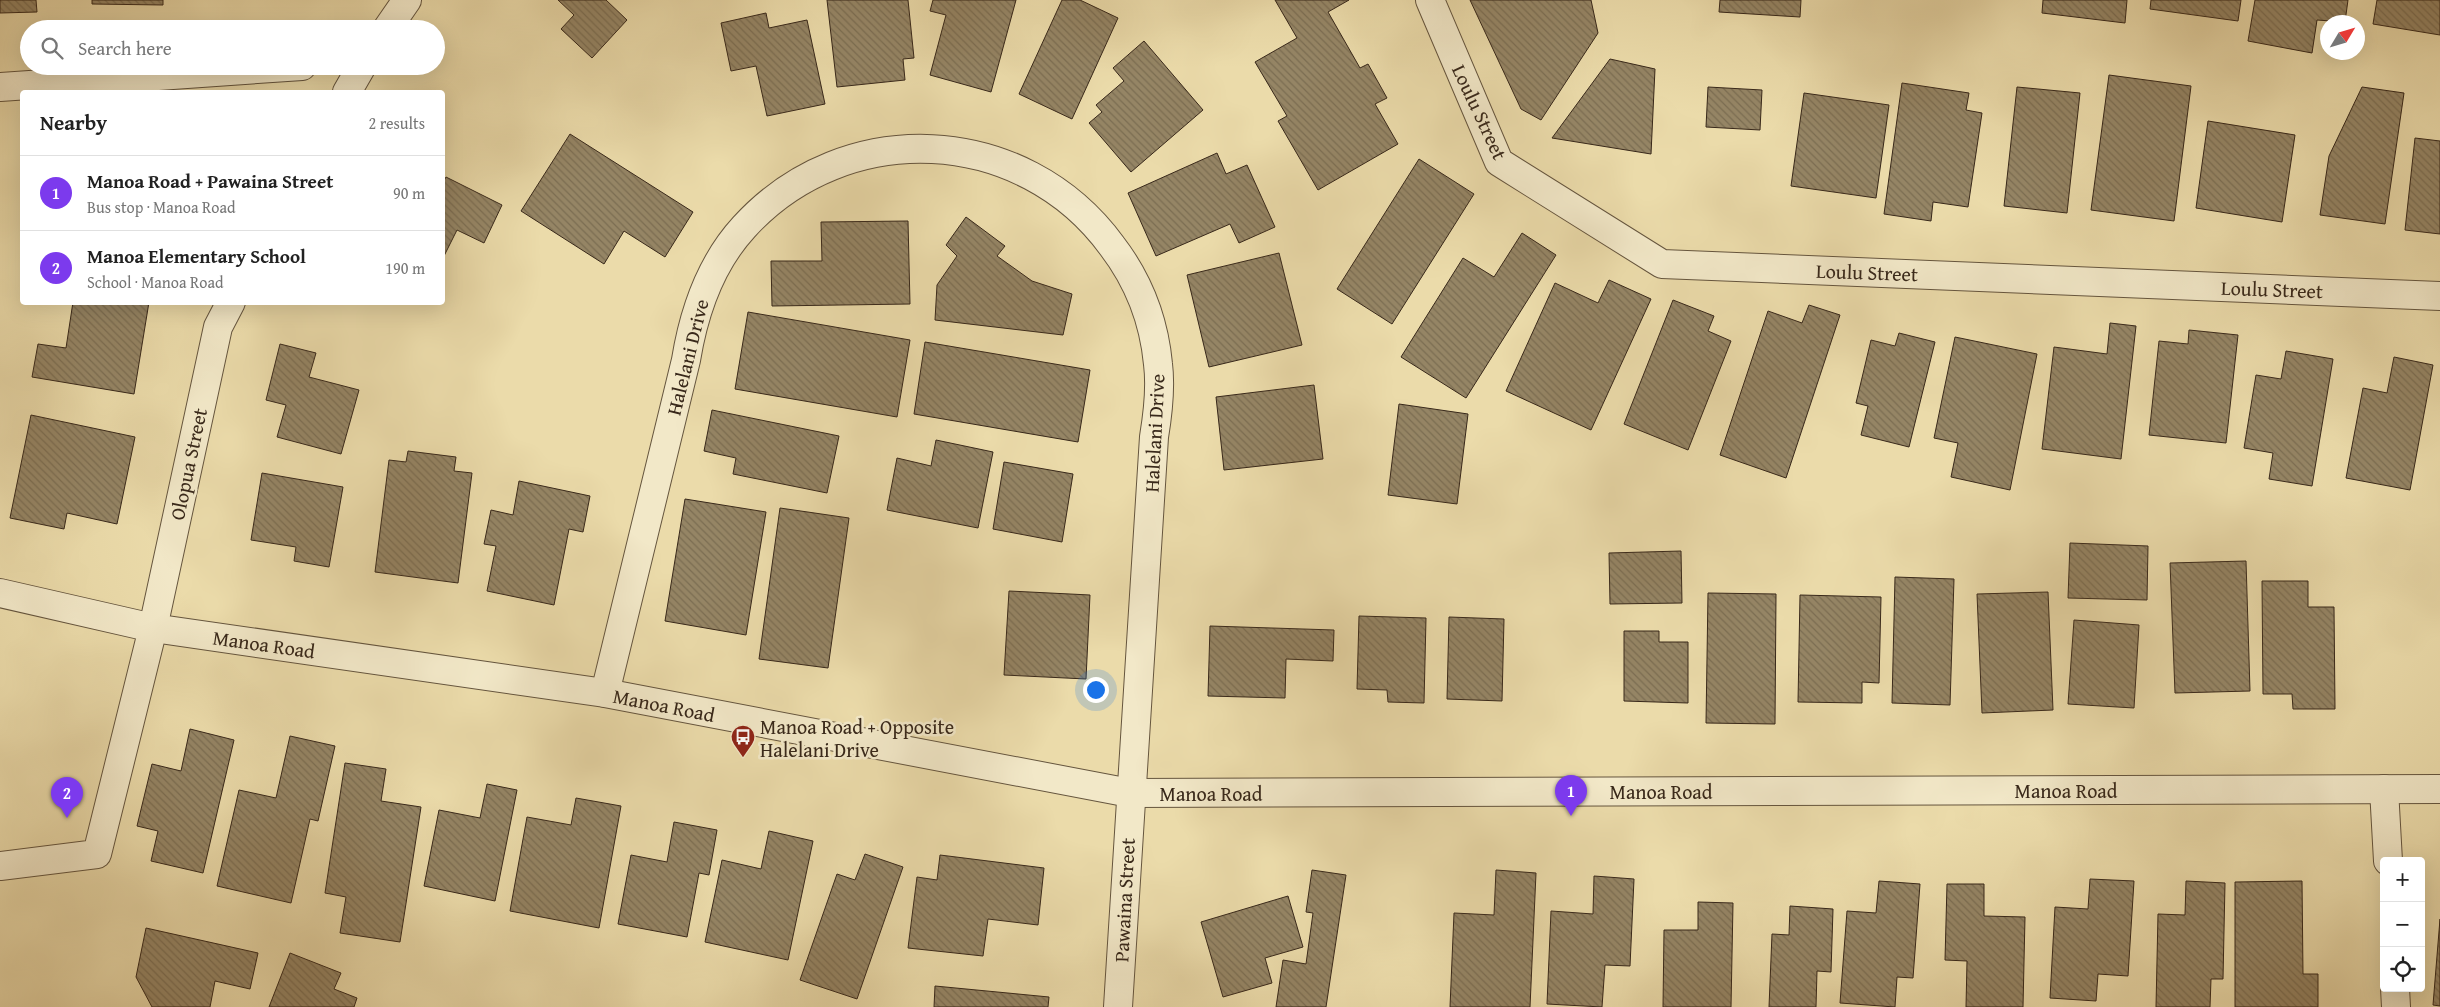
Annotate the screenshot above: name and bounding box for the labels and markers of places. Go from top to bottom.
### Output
place label: Manoa Road + Opposite Halelani Drive [760,712,954,764]
bus stop icon: Manoa Road + Opposite Halelani Drive [730,724,756,758]
pin: 1 [1555,775,1587,816]
pin: 2 [51,777,83,818]

